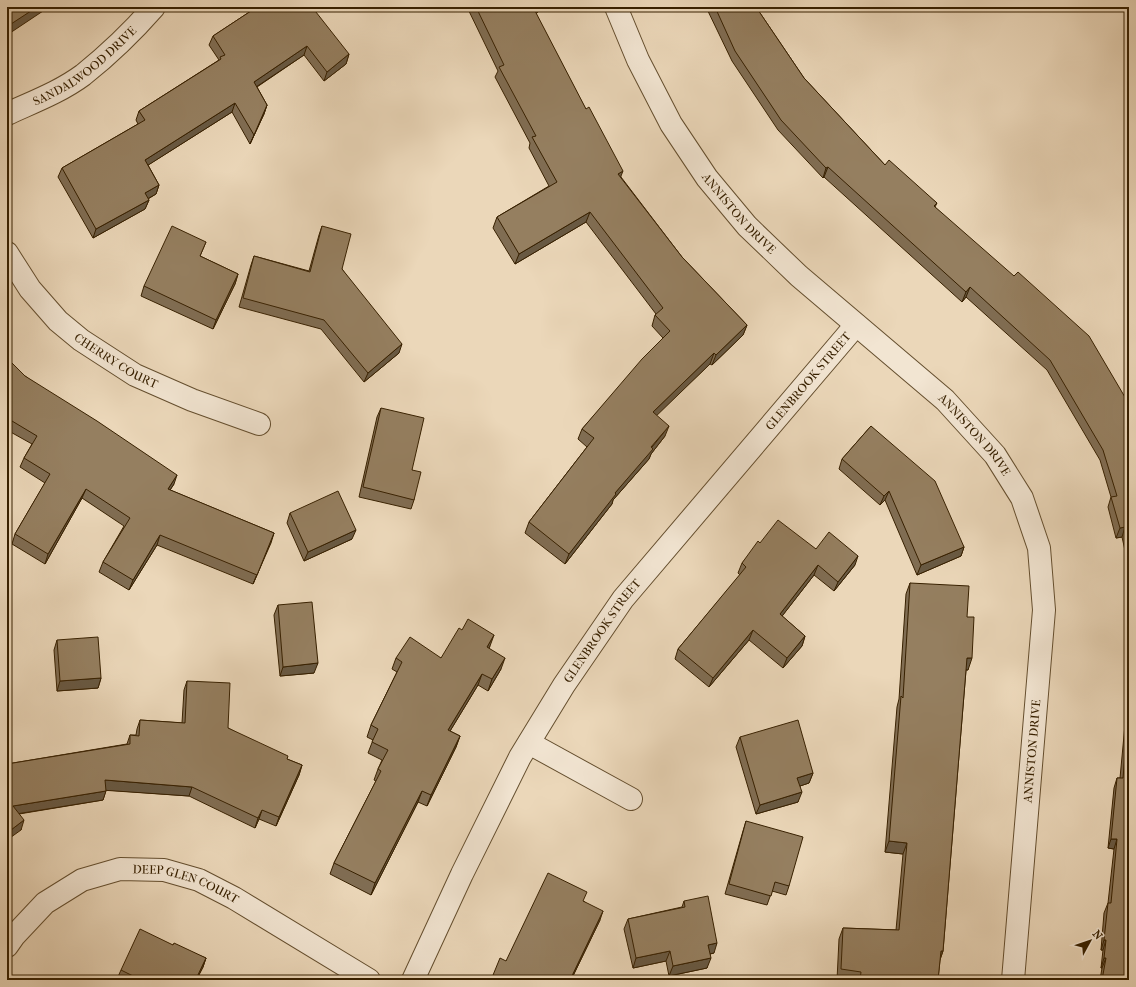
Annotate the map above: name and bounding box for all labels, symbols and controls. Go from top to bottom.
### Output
street label: SANDALWOOD DRIVE [31,23,139,109]
street label: ANNISTON DRIVE [698,170,779,257]
street label: GLENBROOK STREET [763,329,854,433]
street label: CHERRY COURT [71,330,161,392]
street label: ANNISTON DRIVE [935,390,1013,478]
street label: GLENBROOK STREET [561,575,644,686]
street label: ANNISTON DRIVE [1020,699,1043,804]
street label: DEEP GLEN COURT [133,862,242,907]
north arrow [1070,921,1110,961]
text: N [1090,928,1105,943]

